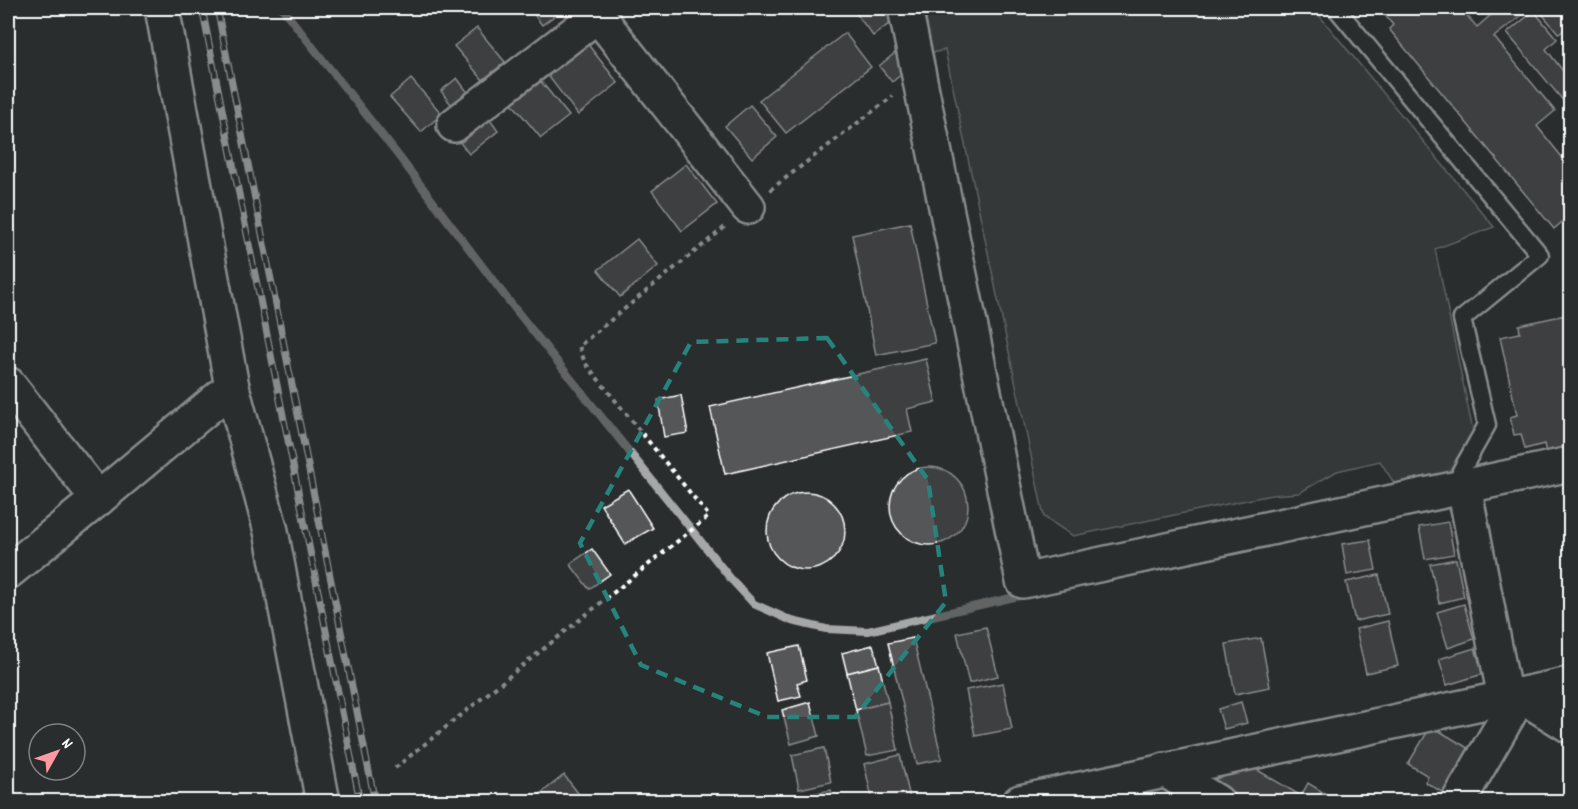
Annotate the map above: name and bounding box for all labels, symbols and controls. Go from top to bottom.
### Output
north arrow [27,722,87,782]
text: N [55,734,78,754]

